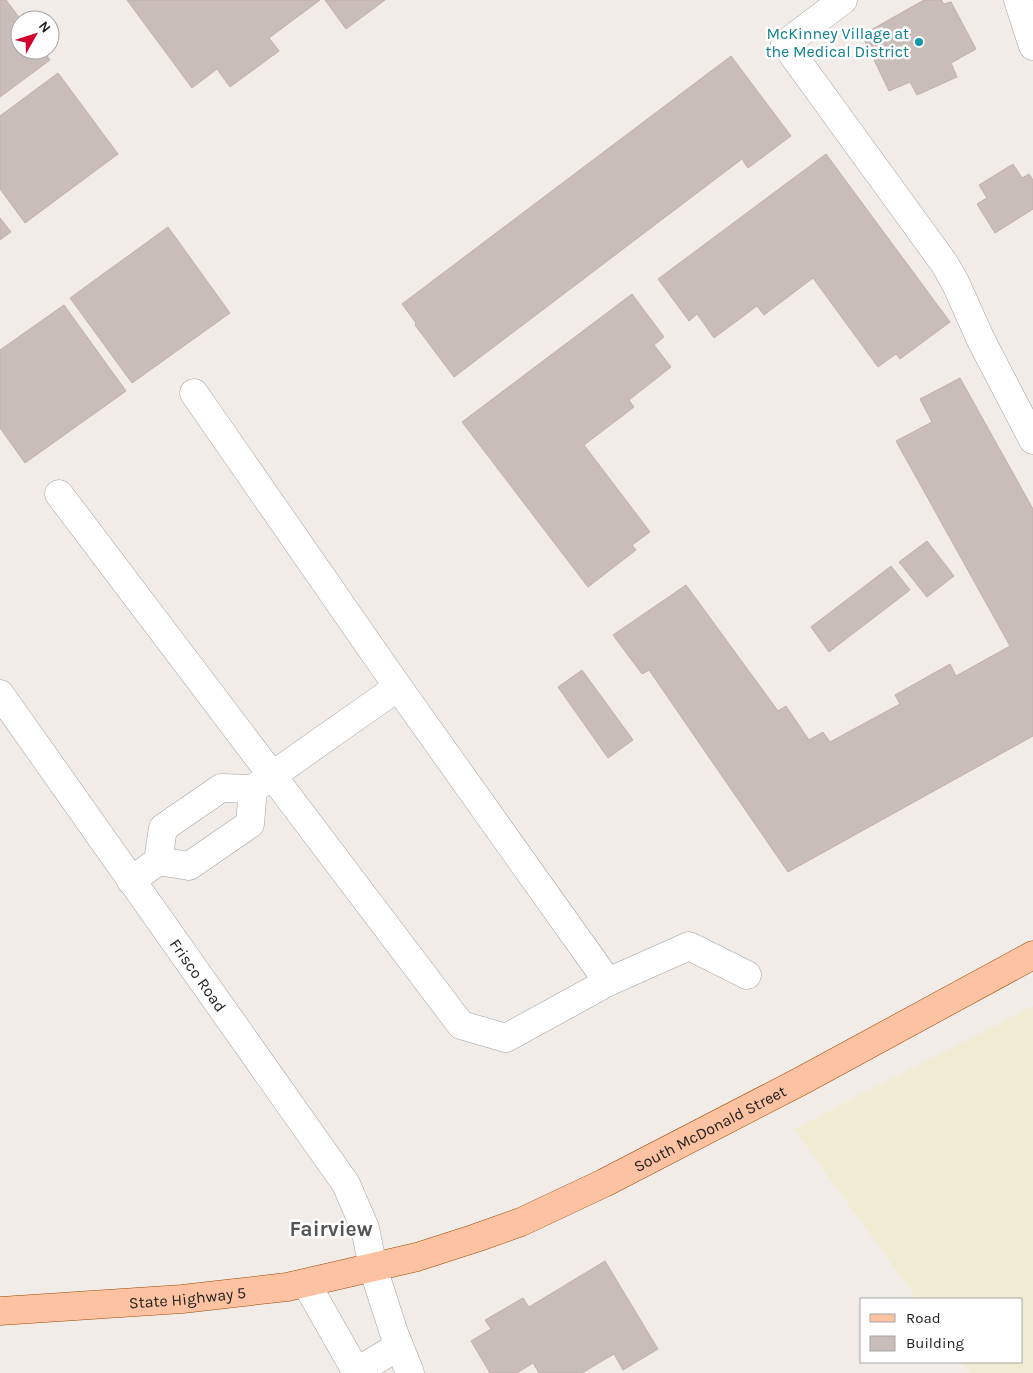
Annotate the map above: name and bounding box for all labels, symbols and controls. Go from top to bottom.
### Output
north arrow [10,10,60,60]
text: N [35,18,54,36]
place label: McKinney Village at the Medical District [765,24,909,61]
marker: McKinney Village at the Medical District [913,36,925,48]
street label: Frisco Road [166,935,231,1015]
street label: South McDonald Street [630,1081,789,1176]
district label: Fairview [289,1217,373,1241]
street label: State Highway 5 [128,1282,247,1312]
legend [860,1298,1023,1363]
text: Road [906,1309,941,1327]
text: Building [906,1334,964,1352]

